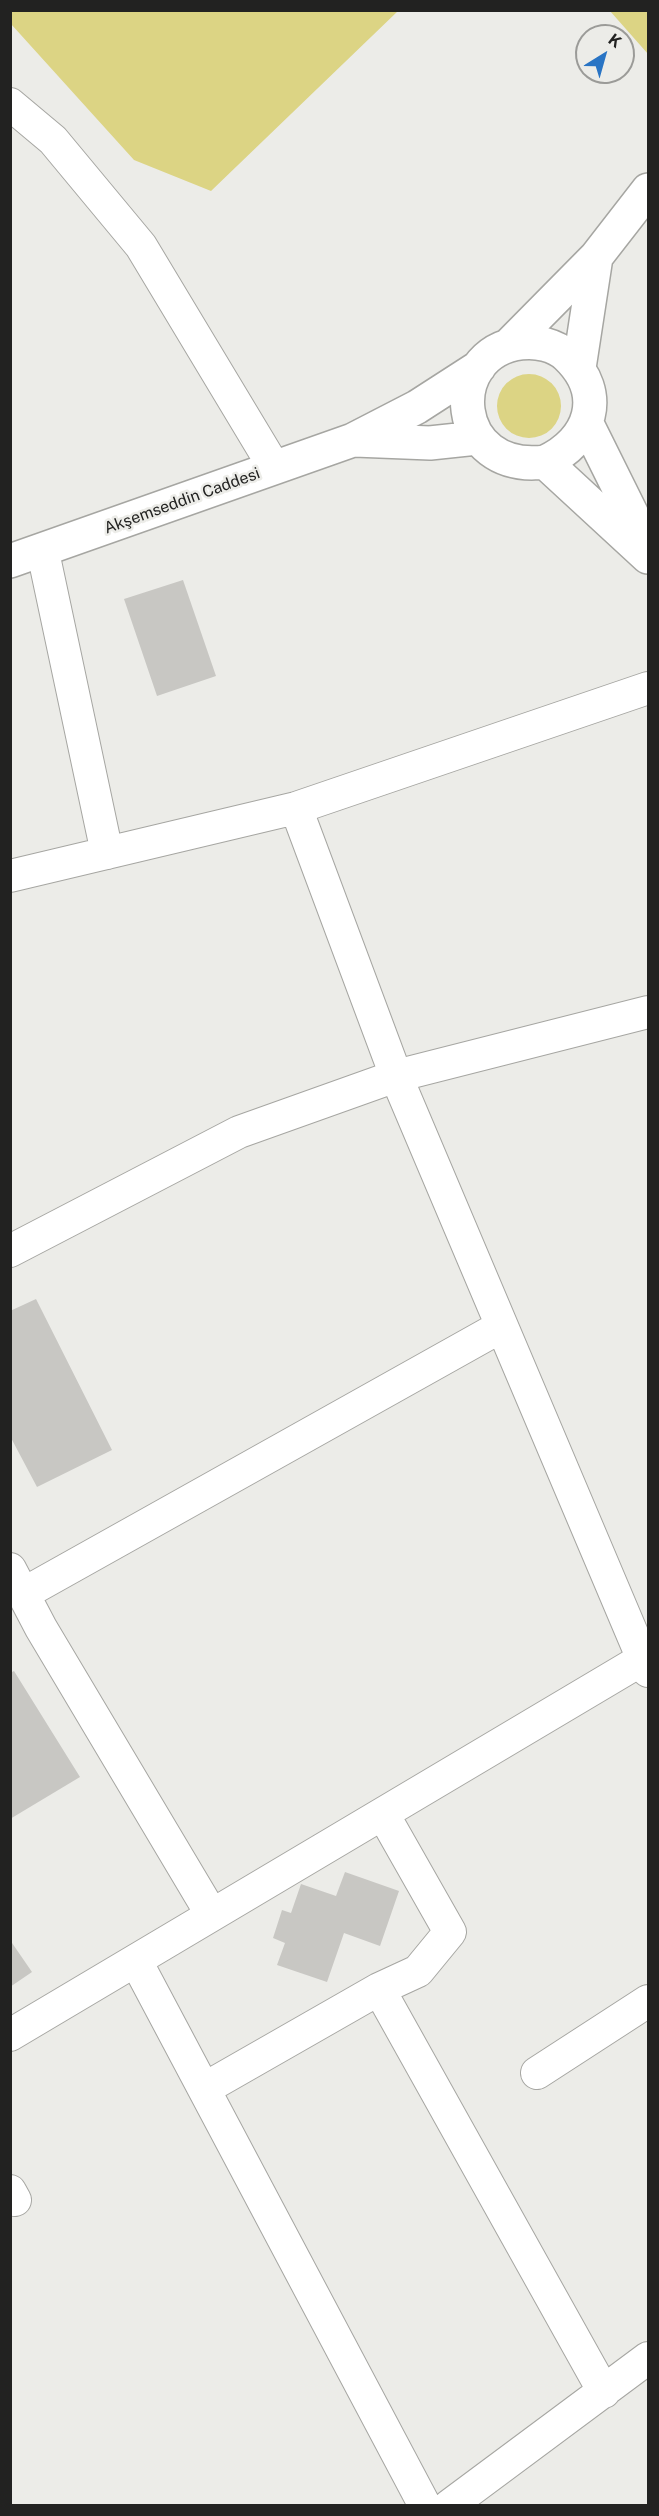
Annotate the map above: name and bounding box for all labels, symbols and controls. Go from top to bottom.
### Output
north arrow [575,24,635,84]
text: K [605,30,625,52]
street label: Akşemseddin Caddesi [101,464,263,538]

